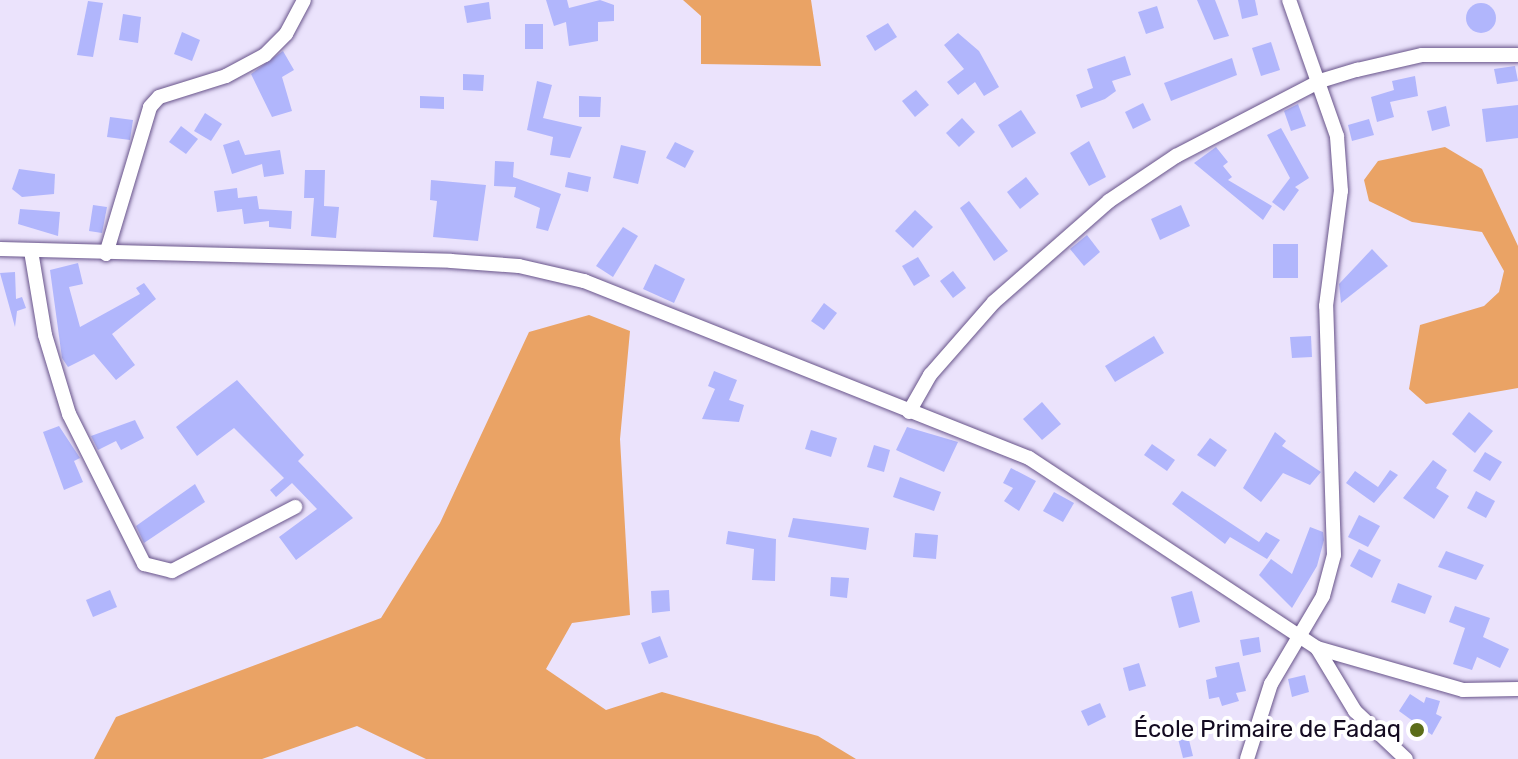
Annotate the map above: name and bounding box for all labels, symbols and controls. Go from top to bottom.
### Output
place label: École Primaire de Fadaq [1133,716,1401,744]
marker: École Primaire de Fadaq [1408,721,1426,739]

